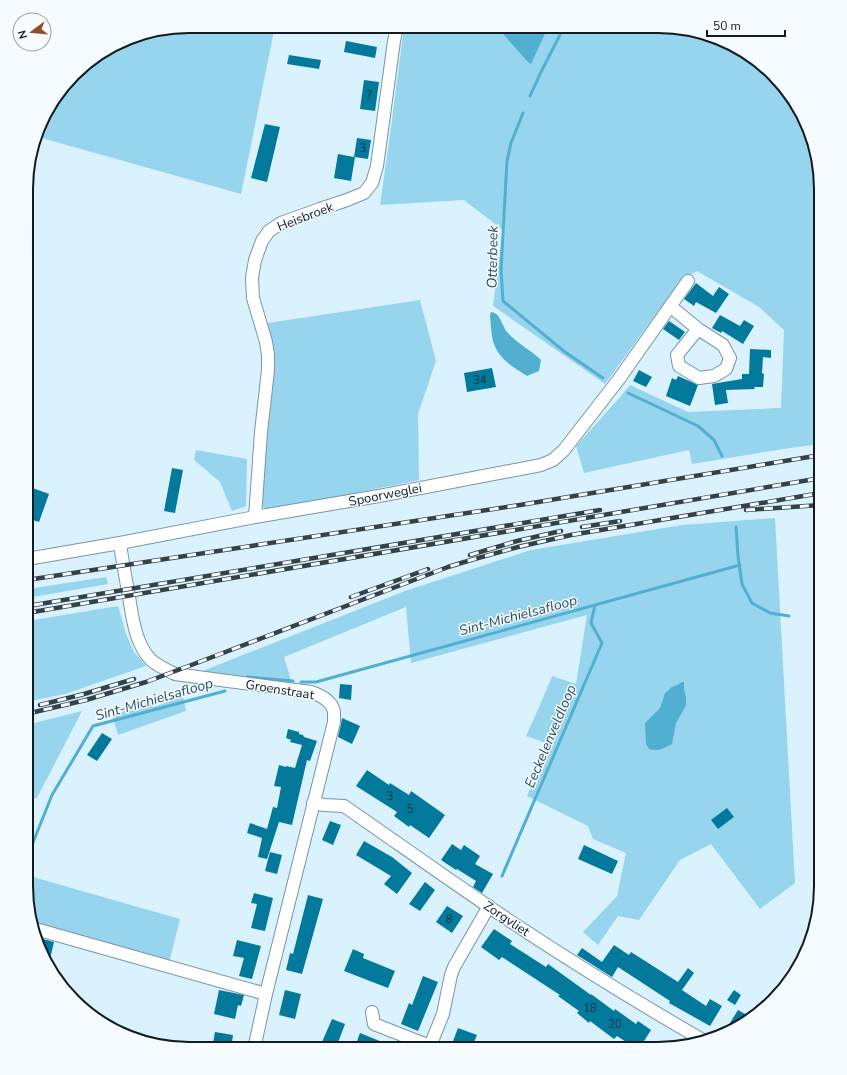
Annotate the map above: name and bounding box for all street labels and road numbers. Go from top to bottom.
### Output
street label: Heisbroek [275,198,337,236]
street label: Spoorweglei [347,479,423,511]
street label: Groenstraat [244,676,316,704]
street label: Zorgvliet [480,897,533,941]

